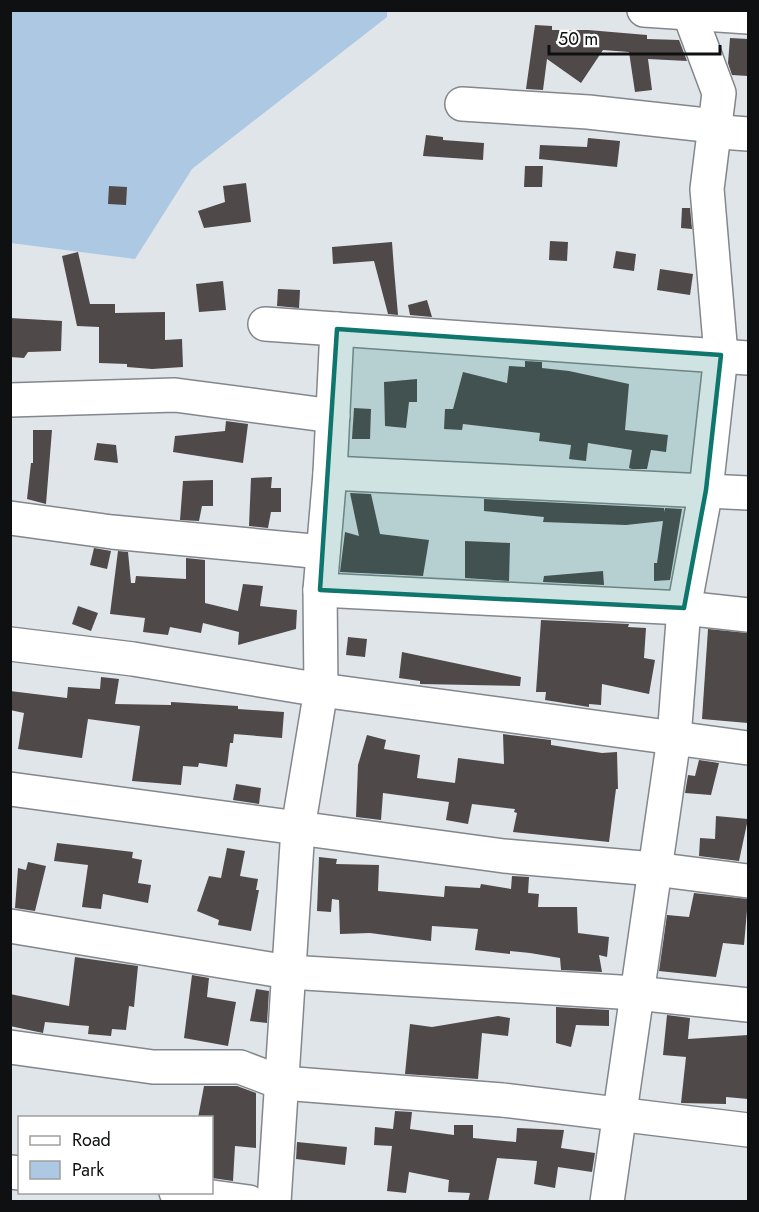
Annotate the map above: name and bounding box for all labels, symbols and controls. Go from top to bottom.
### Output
scale bar [549,18,720,56]
text: 50 m [558,26,598,52]
legend [18,1116,213,1194]
text: Road [72,1127,111,1153]
text: Park [72,1157,104,1183]

